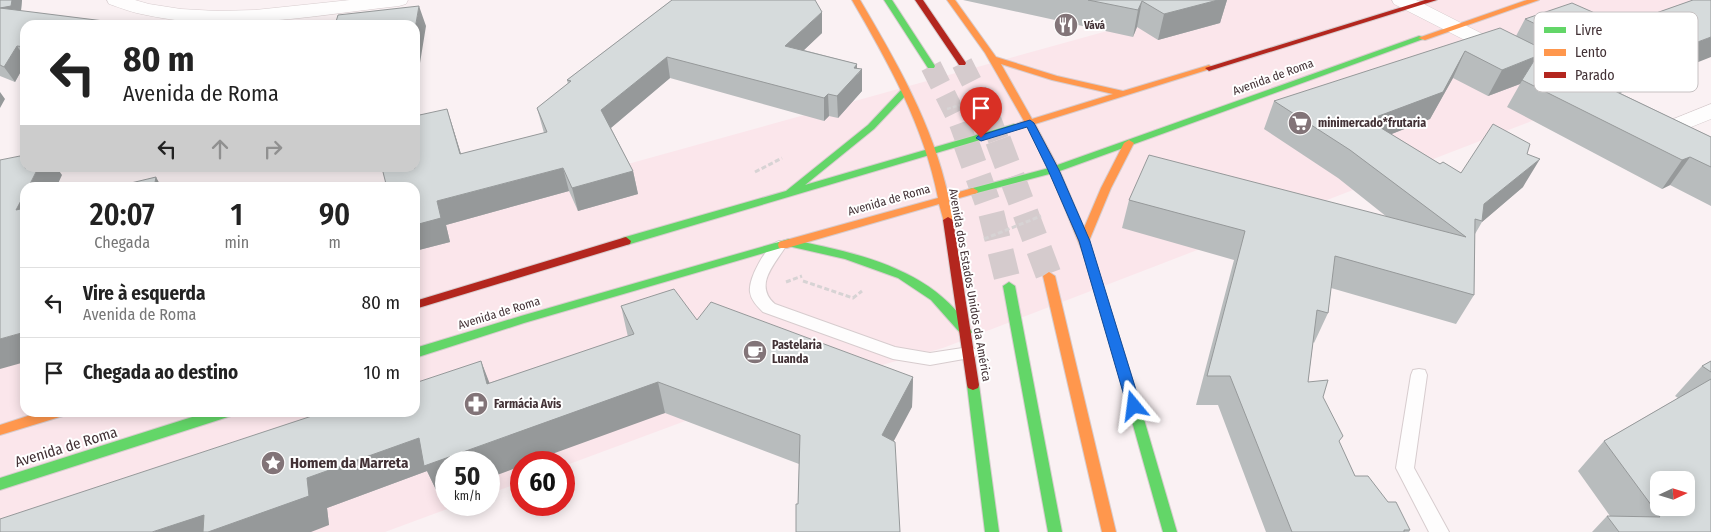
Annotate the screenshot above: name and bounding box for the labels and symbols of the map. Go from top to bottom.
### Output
restaurant icon: Vává [1053,12,1079,38]
legend [1534,12,1698,92]
place label: Vává [1083,19,1106,32]
text: Livre [1575,22,1602,39]
text: Lento [1575,44,1607,61]
street label: Avenida de Roma [1231,56,1315,98]
text: Parado [1575,67,1615,84]
pin [960,87,1002,138]
supermarket icon: minimercado*frutaria [1287,110,1313,136]
place label: minimercado*frutaria [1318,116,1426,130]
street label: Avenida de Roma [846,182,932,218]
street label: Avenida dos Estados Unidos da América [946,187,994,383]
street label: Avenida de Roma [456,294,542,332]
place label: Pastelaria Luanda [772,338,822,366]
cafe icon: Pastelaria Luanda [742,339,768,365]
position arrow [1107,379,1159,431]
pharmacy icon: Farmácia Avis [463,391,489,417]
place label: Farmácia Avis [494,397,562,411]
street label: Avenida de Roma [13,423,119,471]
place icon: Homem da Marreta [260,450,286,476]
speed limit sign: 60 [510,451,575,516]
place label: Homem da Marreta [290,454,409,472]
north arrow [1650,471,1695,516]

